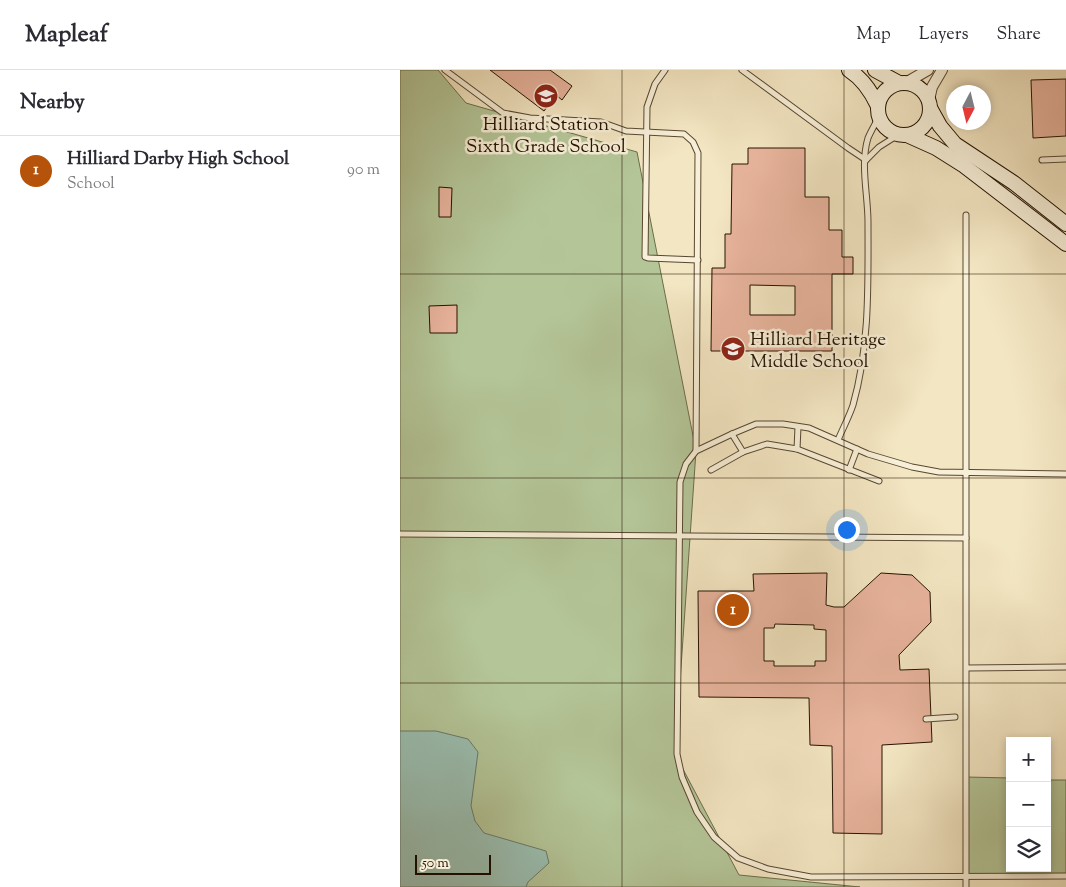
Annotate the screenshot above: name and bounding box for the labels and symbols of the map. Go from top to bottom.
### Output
school or university icon: Hilliard Station Sixth Grade School [533,83,559,109]
north arrow [946,85,991,130]
place label: Hilliard Station Sixth Grade School [466,112,626,161]
place label: Hilliard Heritage Middle School [750,327,886,376]
school or university icon: Hilliard Heritage Middle School [720,336,746,362]
your location [834,517,860,543]
pin: 1 [717,591,749,629]
scale bar [415,852,491,875]

